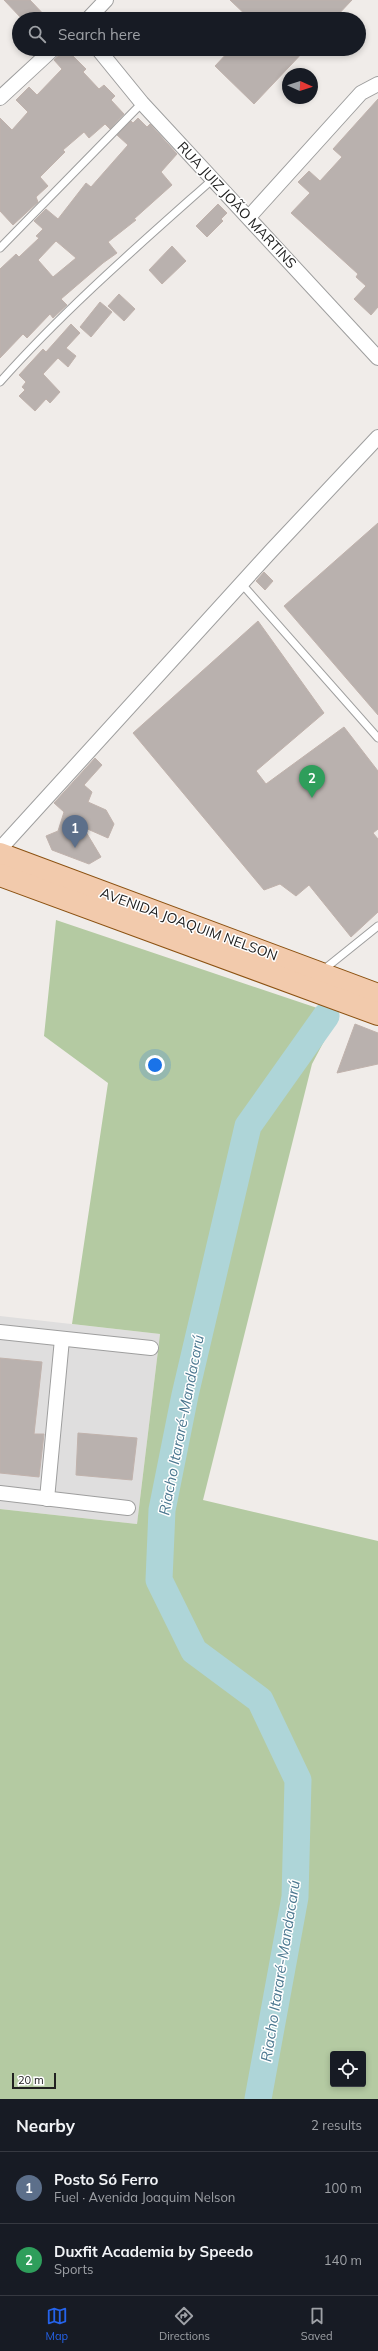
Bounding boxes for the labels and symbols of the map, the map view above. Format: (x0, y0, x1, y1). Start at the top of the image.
north arrow (282, 68, 318, 104)
street label: RUA JUIZ JOÃO MARTINS (173, 138, 301, 272)
pin: 2 (299, 765, 325, 798)
pin: 1 (62, 815, 88, 848)
street label: AVENIDA JOAQUIM NELSON (98, 883, 280, 965)
your location (145, 1055, 165, 1075)
water label: Riacho Itararé-Mandacarú (154, 1333, 208, 1517)
water label: Riacho Itararé-Mandacarú (256, 1879, 304, 2063)
scale bar (12, 2071, 56, 2090)

